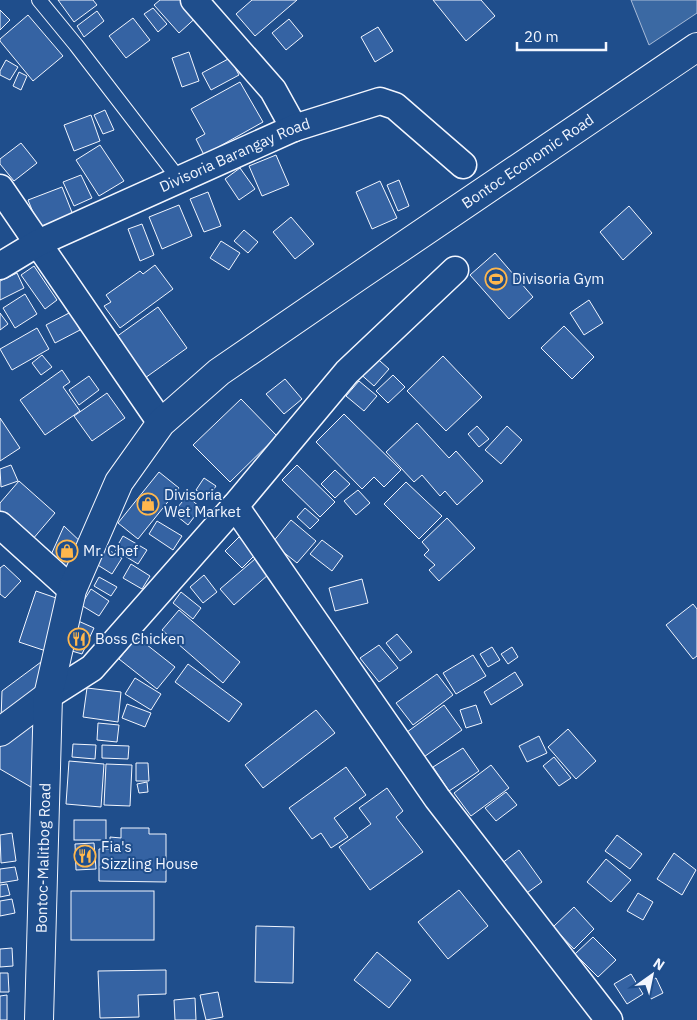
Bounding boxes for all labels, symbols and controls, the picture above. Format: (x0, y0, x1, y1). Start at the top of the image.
scale bar (517, 20, 606, 52)
text: 20 m (524, 27, 559, 46)
street label: Bontoc Economic Road (458, 110, 597, 213)
street label: Divisoria Barangay Road (156, 114, 312, 196)
sports icon: Divisoria Gym (484, 267, 508, 291)
place label: Divisoria Gym (512, 269, 604, 288)
place label: Divisoria Wet Market (164, 485, 241, 521)
shop icon: Divisoria Wet Market (136, 492, 160, 516)
shop icon: Mr. Chef (55, 539, 79, 563)
place label: Mr. Chef (83, 541, 138, 560)
restaurant icon: Boss Chicken (67, 627, 91, 651)
place label: Boss Chicken (95, 629, 185, 648)
street label: Bontoc-Malitbog Road (31, 783, 55, 933)
place label: Fia's Sizzling House (101, 837, 198, 873)
restaurant icon: Fia's Sizzling House (73, 844, 97, 868)
north arrow (627, 950, 677, 1000)
text: N (650, 954, 668, 974)

